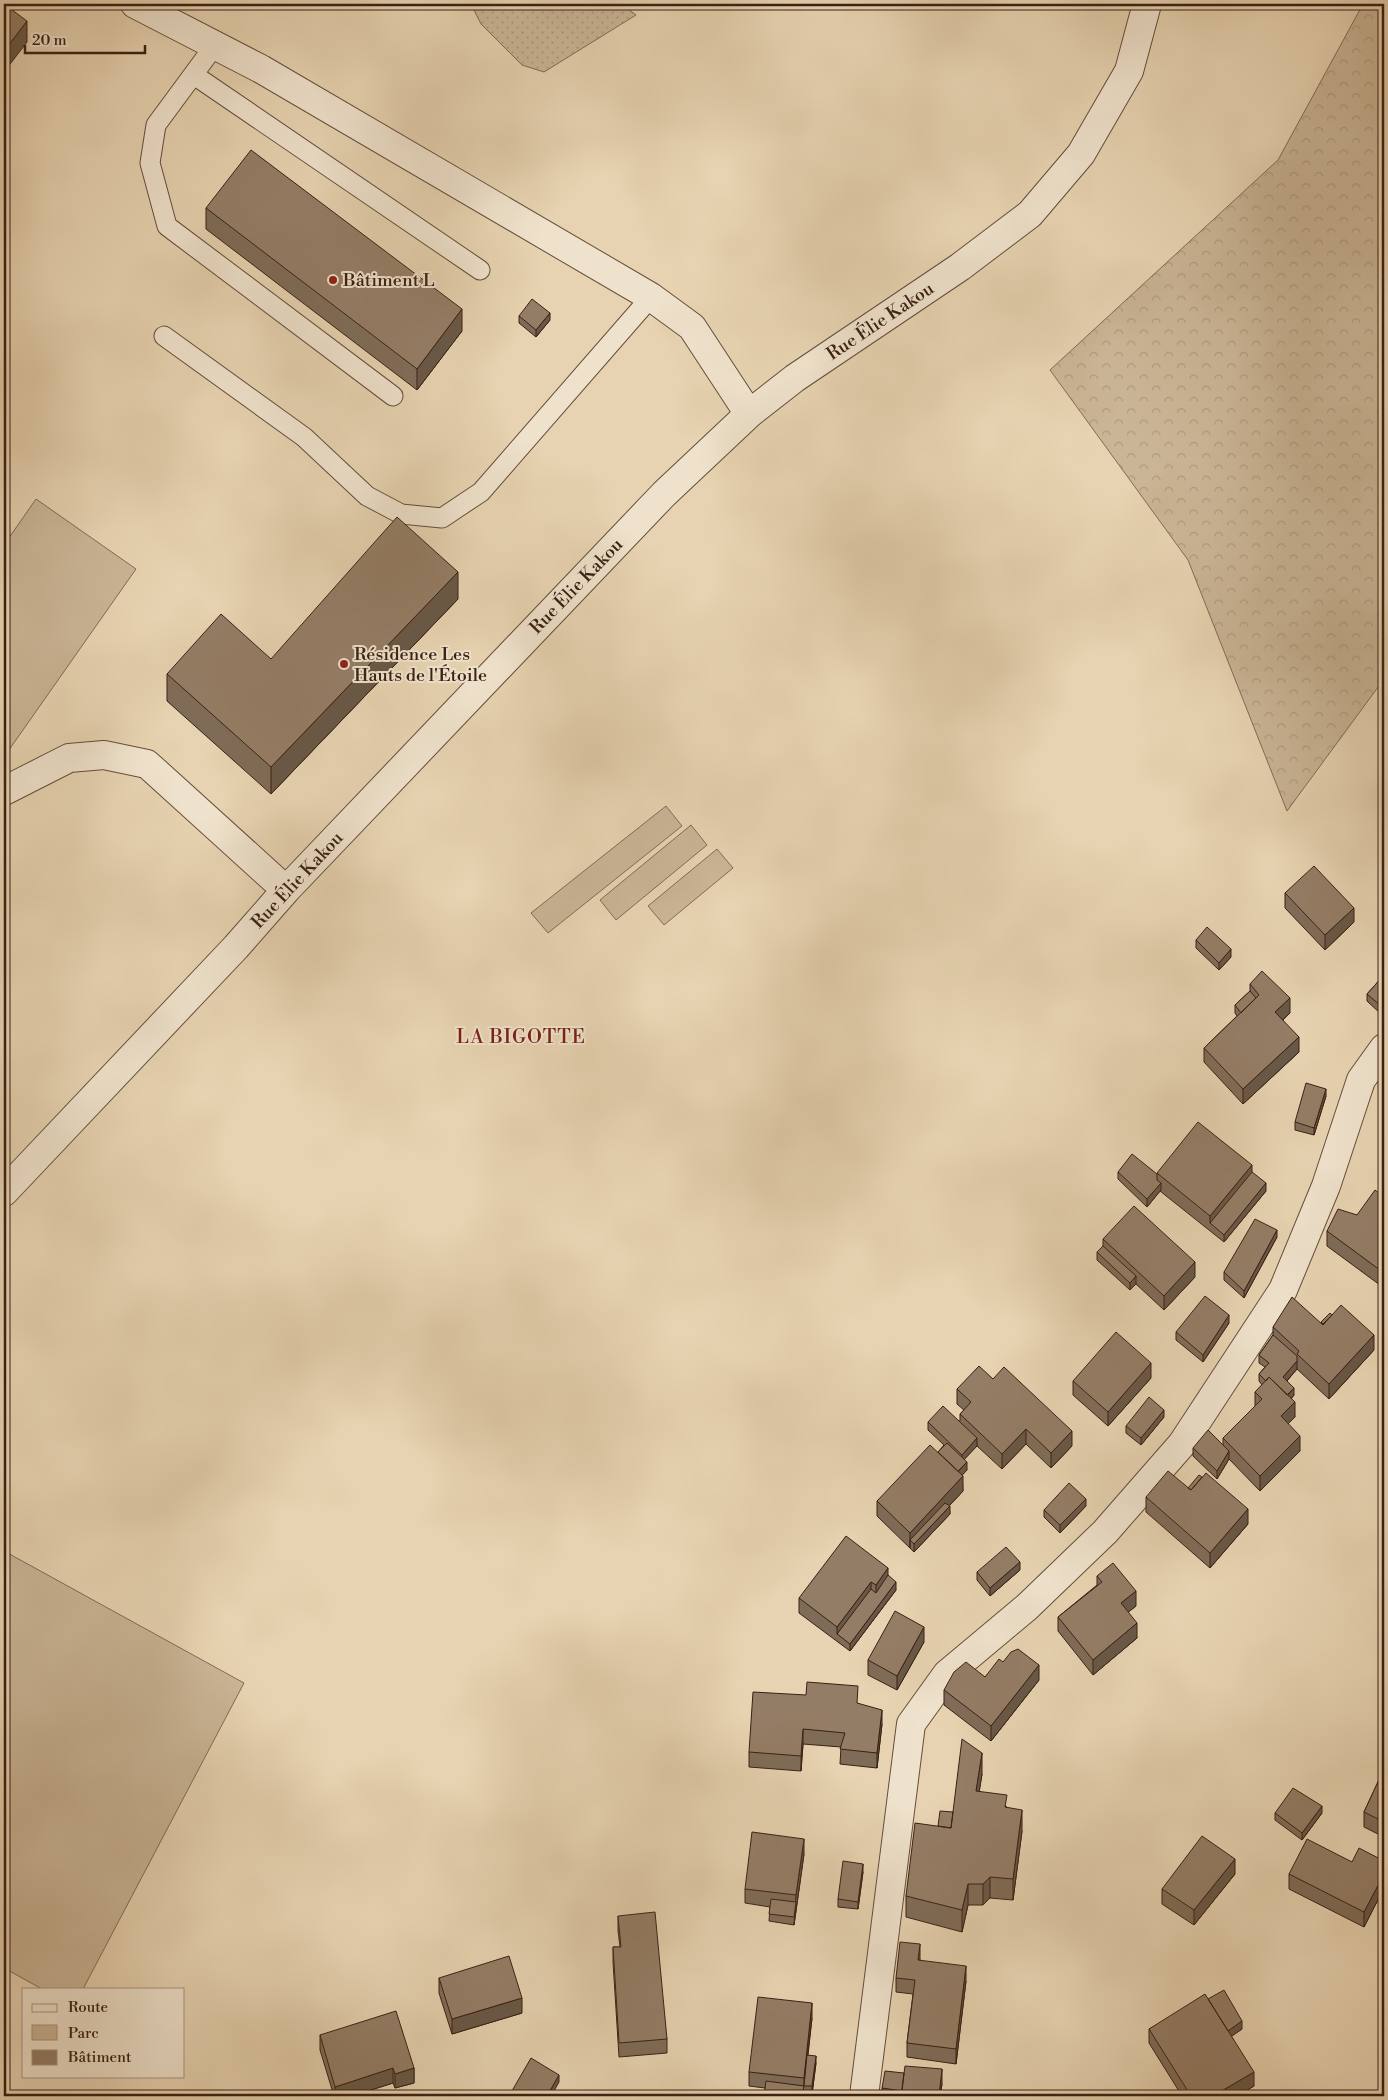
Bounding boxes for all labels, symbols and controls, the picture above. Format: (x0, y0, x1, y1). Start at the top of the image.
scale bar (25, 22, 145, 54)
text: 20 m (32, 31, 67, 50)
place label: Bâtiment L (342, 269, 435, 292)
marker: Bâtiment L (327, 274, 339, 286)
street label: Rue Élie Kakou (822, 277, 939, 366)
street label: Rue Élie Kakou (525, 533, 628, 639)
place label: Résidence Les Hauts de l'Étoile (354, 643, 487, 687)
marker: Résidence Les Hauts de l'Étoile (338, 658, 350, 670)
street label: Rue Élie Kakou (246, 826, 349, 934)
district label: LA BIGOTTE (456, 1025, 586, 1049)
legend (22, 1988, 185, 2078)
text: Route (68, 1998, 108, 2017)
text: Parc (68, 2024, 99, 2043)
text: Bâtiment (67, 2048, 132, 2067)

